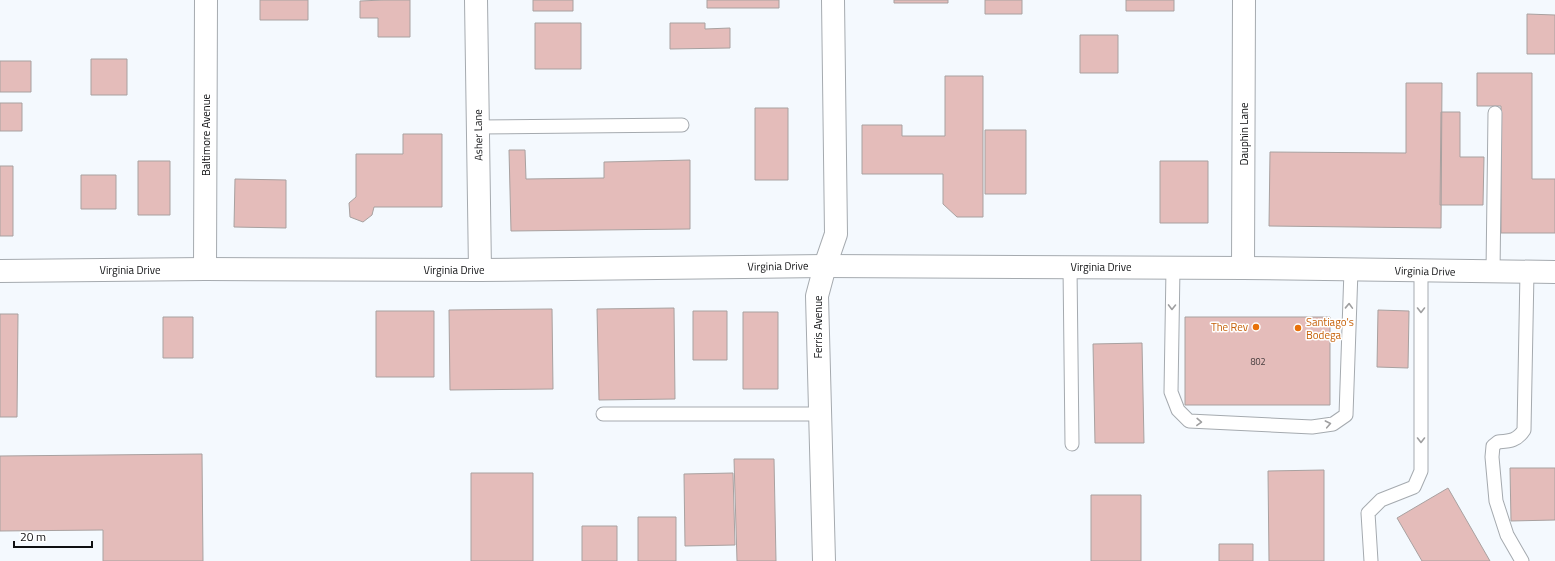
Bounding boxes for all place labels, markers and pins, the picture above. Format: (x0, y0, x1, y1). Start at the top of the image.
place label: Santiago's Bodega (1306, 314, 1354, 343)
place label: The Rev (1211, 319, 1249, 335)
marker: The Rev (1251, 322, 1261, 332)
marker: Santiago's Bodega (1293, 323, 1303, 333)

